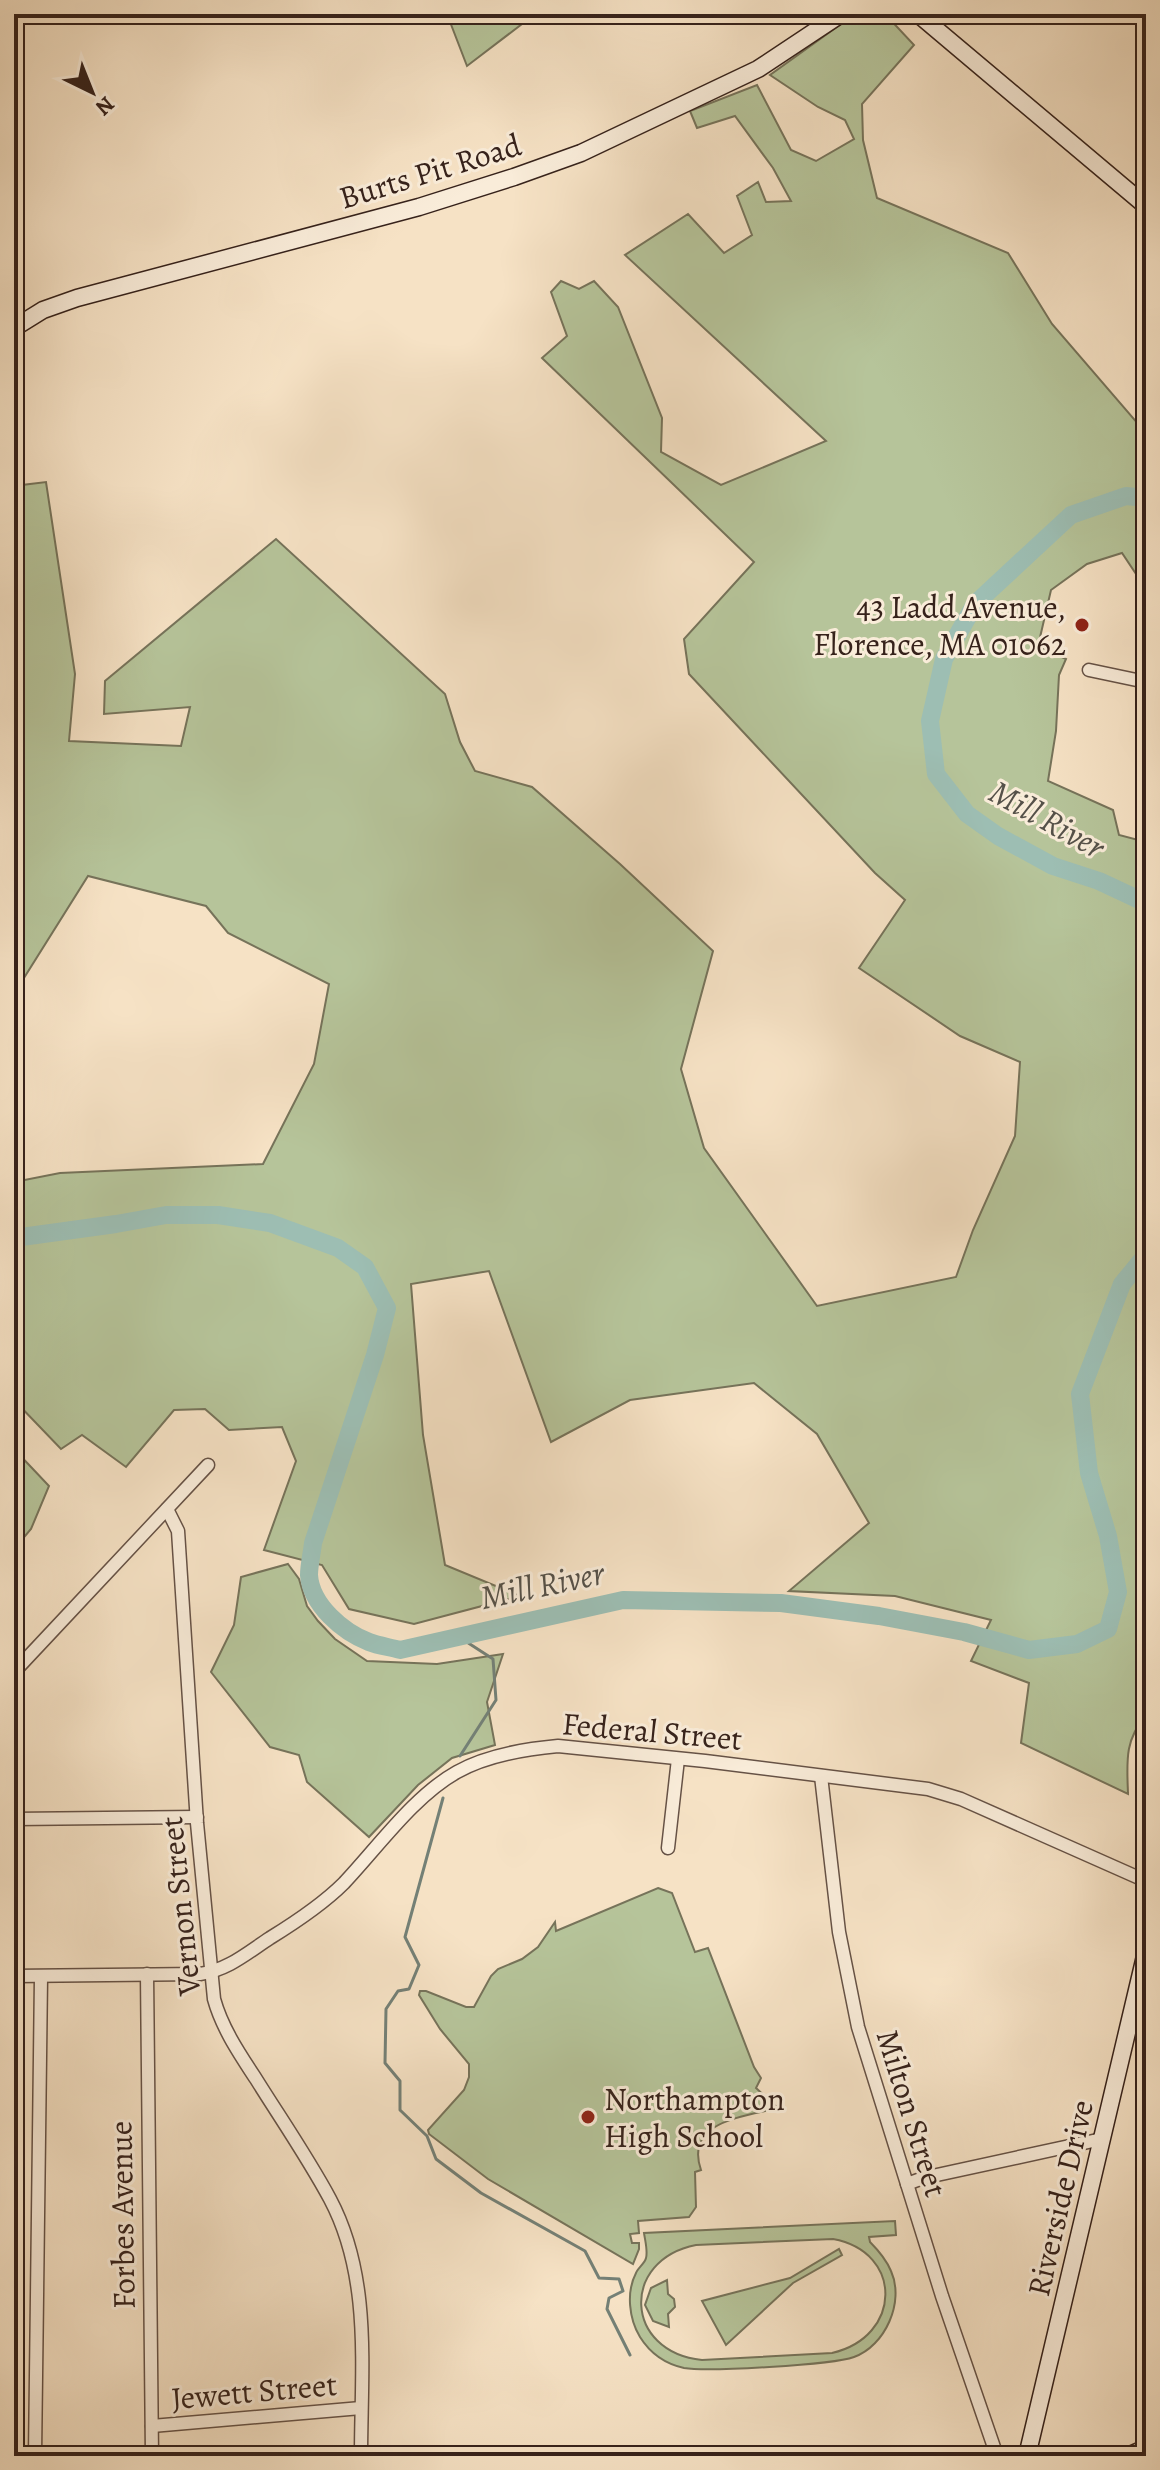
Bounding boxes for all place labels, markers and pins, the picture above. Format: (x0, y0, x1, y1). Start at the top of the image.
place label: 43 Ladd Avenue, Florence, MA 01062 (813, 585, 1066, 666)
marker: 43 Ladd Avenue, Florence, MA 01062 (1073, 616, 1091, 634)
place label: Northampton High School (604, 2077, 785, 2158)
marker: Northampton High School (579, 2108, 597, 2126)

